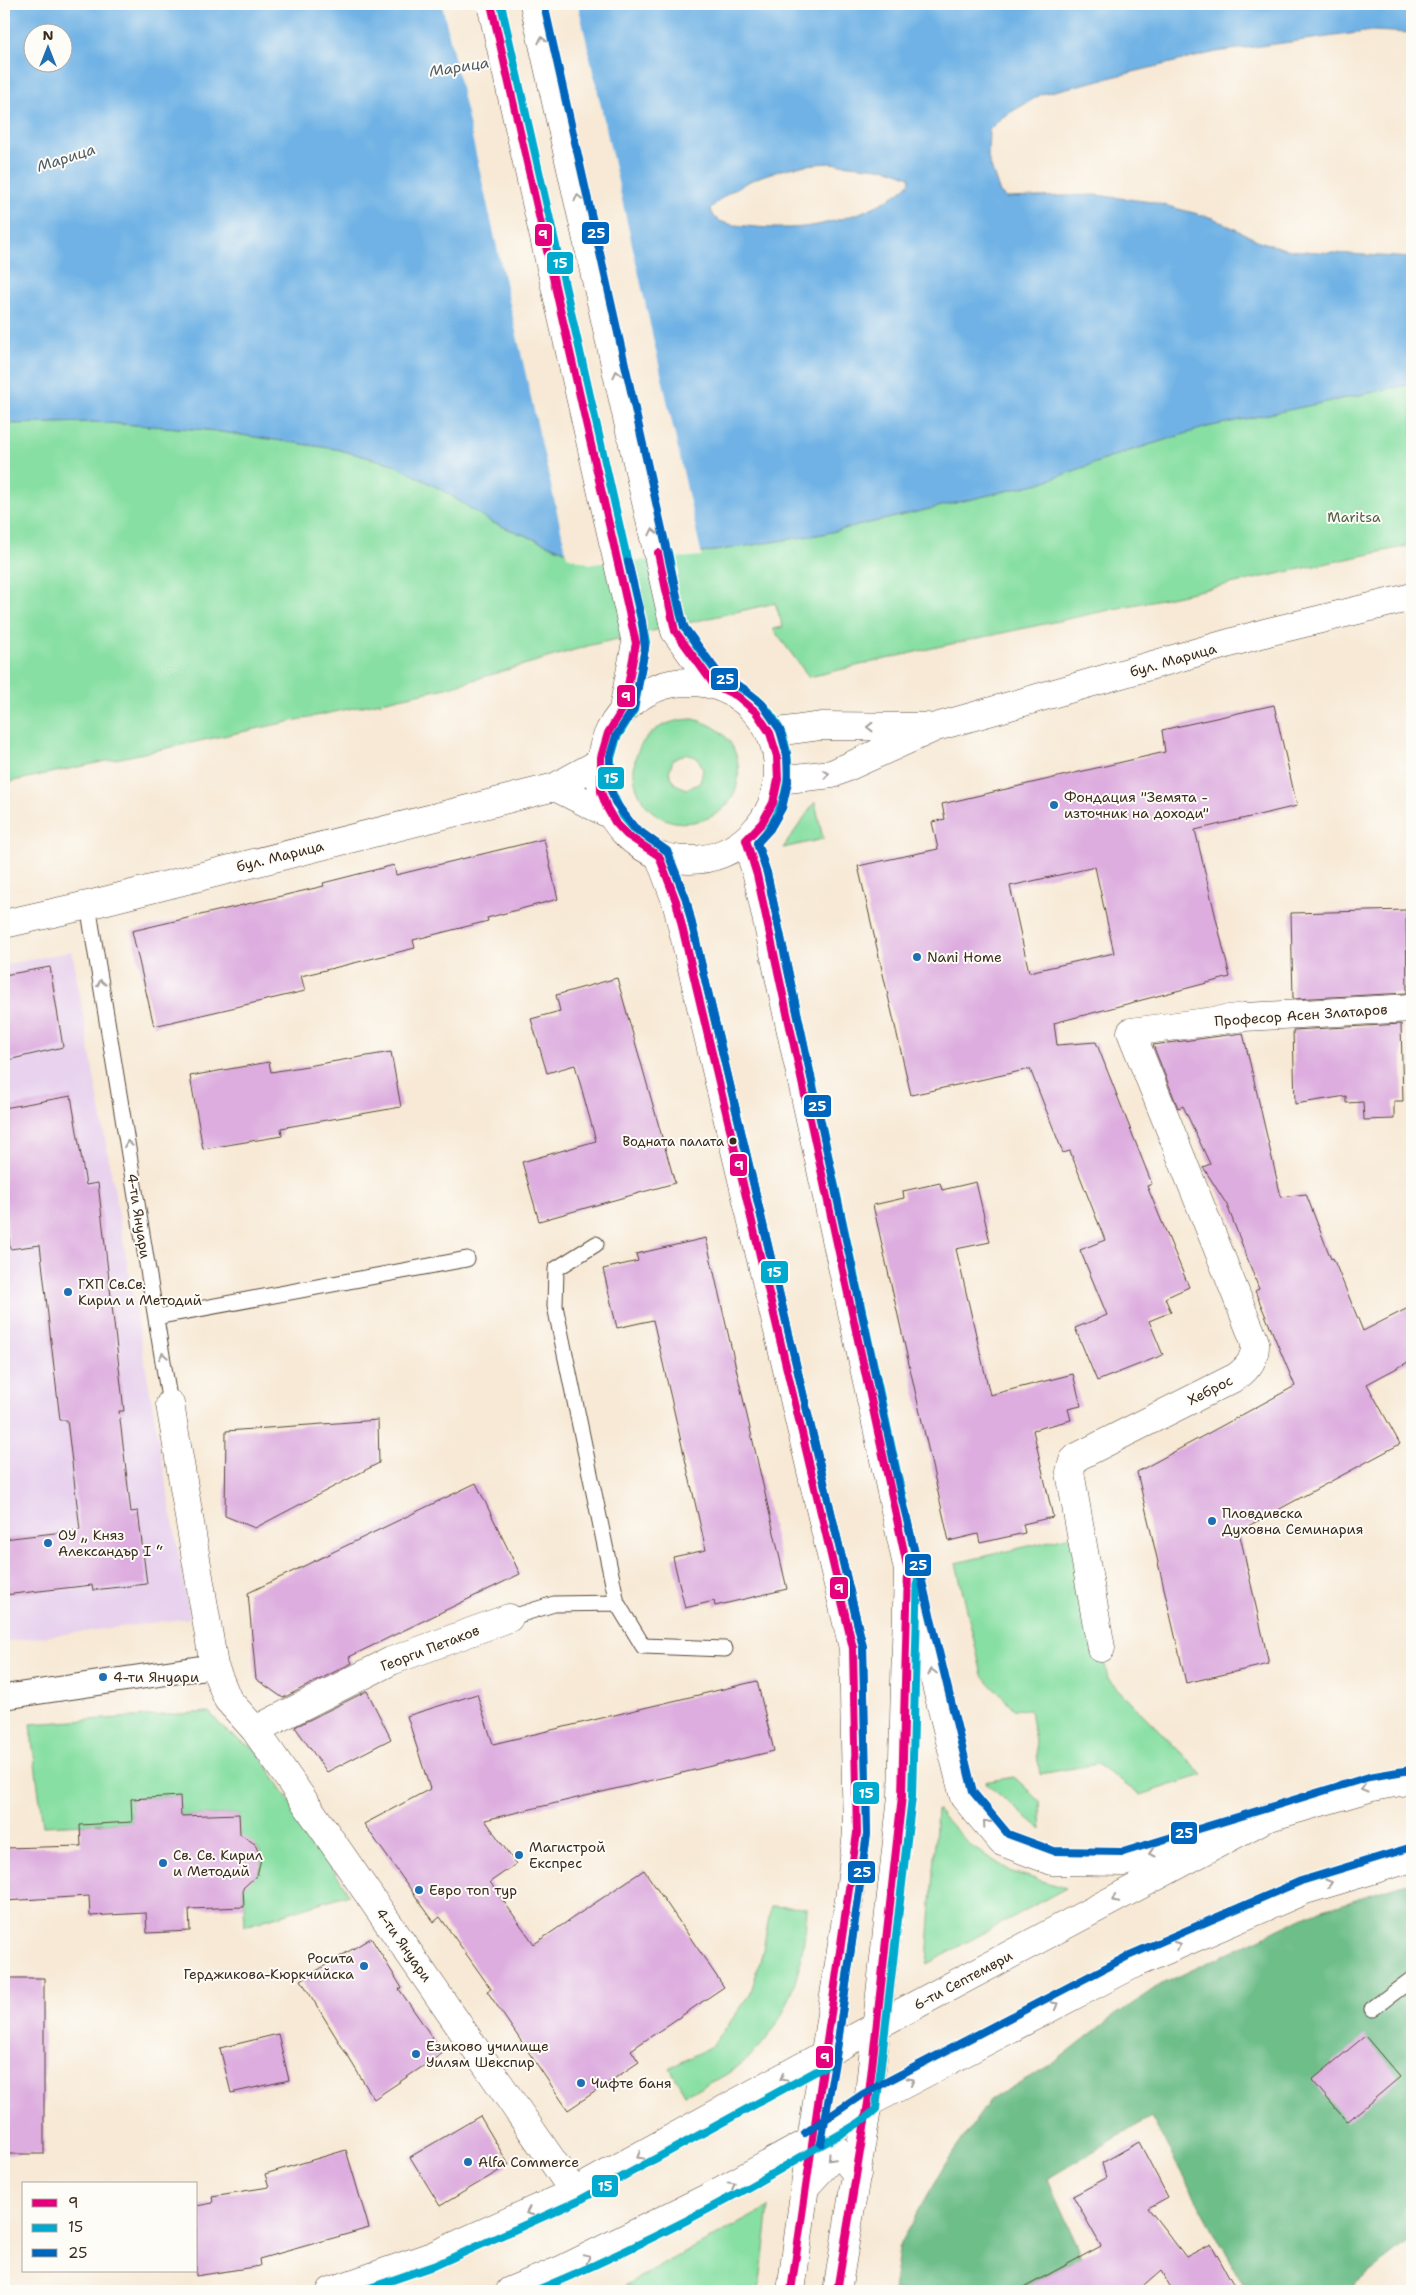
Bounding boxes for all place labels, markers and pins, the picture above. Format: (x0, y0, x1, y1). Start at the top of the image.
place label: Фондация "Земята - източник на доходи" (1064, 788, 1209, 822)
marker: Фондация "Земята - източник на доходи" (1048, 799, 1060, 811)
place label: Nani Home (927, 948, 1002, 966)
marker: Nani Home (911, 951, 923, 963)
place label: Водната палата (622, 1133, 724, 1150)
marker: Водната палата (728, 1136, 738, 1146)
place label: ГХП Св.Св. Кирил и Методий (78, 1275, 202, 1309)
marker: ГХП Св.Св. Кирил и Методий (62, 1286, 74, 1298)
place label: Пловдивска Духовна Семинария (1222, 1504, 1363, 1538)
marker: Пловдивска Духовна Семинария (1206, 1515, 1218, 1527)
place label: ОУ „ Княз Александър I “ (58, 1526, 163, 1560)
marker: ОУ „ Княз Александър I “ (42, 1537, 54, 1549)
place label: 4-ти Януари (113, 1668, 199, 1686)
marker: 4-ти Януари (97, 1671, 109, 1683)
place label: Магистрой Експрес (529, 1838, 605, 1872)
place label: Св. Св. Кирил и Методий (173, 1846, 263, 1880)
marker: Магистрой Експрес (513, 1849, 525, 1861)
marker: Св. Св. Кирил и Методий (157, 1857, 169, 1869)
place label: Евро топ тур (429, 1881, 517, 1899)
marker: Евро топ тур (413, 1884, 425, 1896)
place label: Росита Герджикова-Кюркчийска (183, 1949, 354, 1983)
marker: Росита Герджикова-Кюркчийска (358, 1960, 370, 1972)
place label: Езиково училище Уилям Шекспир (426, 2037, 549, 2071)
marker: Езиково училище Уилям Шекспир (410, 2048, 422, 2060)
place label: Чифте баня (591, 2074, 672, 2092)
marker: Чифте баня (575, 2077, 587, 2089)
place label: Alfa Commerce (478, 2153, 579, 2171)
marker: Alfa Commerce (462, 2156, 474, 2168)

